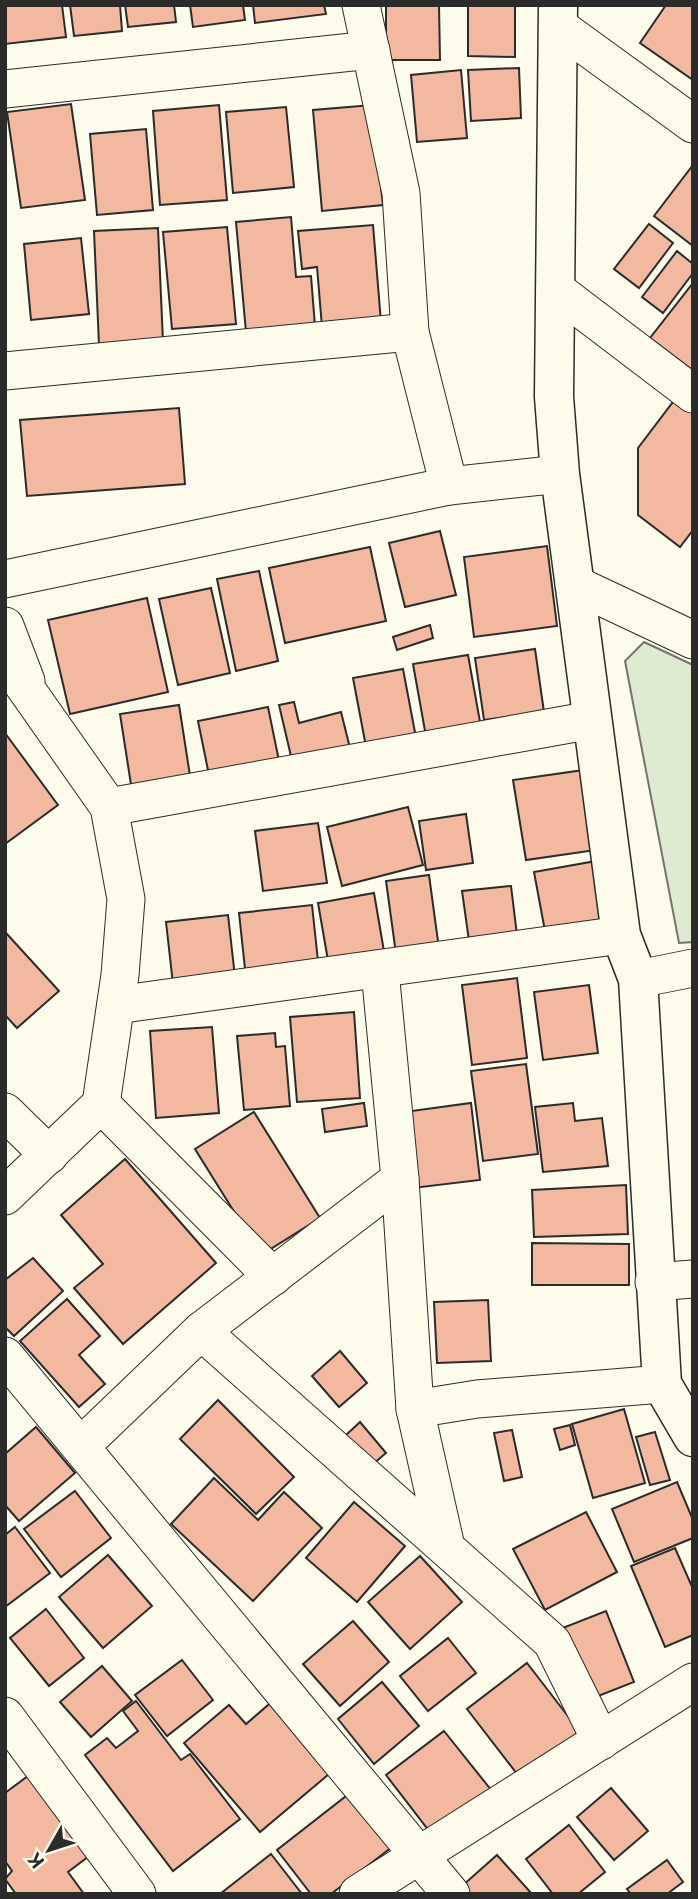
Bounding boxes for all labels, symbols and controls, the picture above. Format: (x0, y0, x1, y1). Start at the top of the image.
north arrow (14, 1815, 84, 1885)
text: K (23, 1848, 49, 1873)

